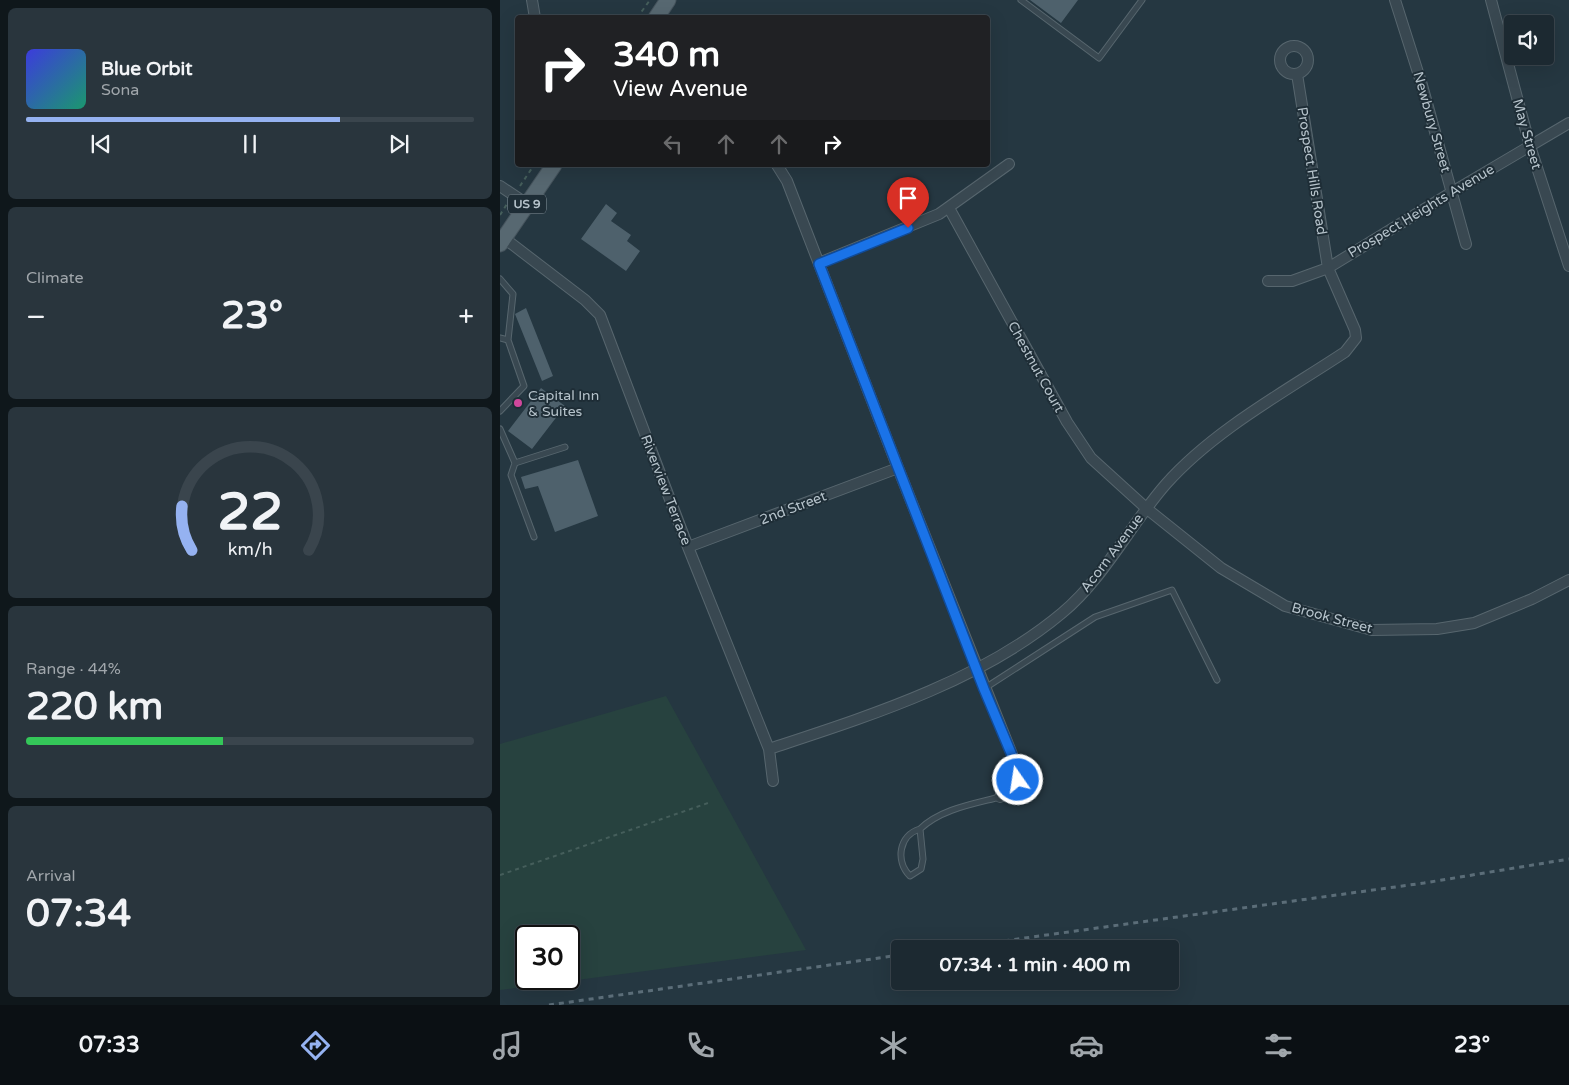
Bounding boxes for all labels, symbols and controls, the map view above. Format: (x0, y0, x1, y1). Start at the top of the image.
map controls (1504, 15, 1554, 65)
button: sound (1504, 15, 1554, 65)
text: 340 m (613, 34, 720, 76)
icon: right (530, 35, 595, 100)
text: Blue Orbit (101, 58, 193, 80)
street label: Newbury Street (1410, 70, 1455, 175)
text: View Avenue (613, 76, 748, 102)
text: Sona (101, 80, 139, 100)
street label: May Street (1509, 97, 1545, 172)
street label: Prospect Hills Road (1293, 106, 1331, 236)
icon: previous (87, 130, 115, 158)
icon: pause (236, 130, 264, 158)
icon: next (385, 130, 413, 158)
icon: left (659, 130, 687, 158)
icon: ahead (712, 130, 740, 158)
icon: ahead (765, 130, 793, 158)
icon: right (818, 130, 846, 158)
street label: Prospect Heights Avenue (1345, 160, 1497, 261)
pin (887, 177, 929, 228)
icon: arrive (894, 184, 922, 212)
road number: US 9 (508, 194, 546, 213)
text: Climate (26, 268, 84, 288)
text: 23° (221, 293, 283, 339)
text: − (26, 300, 46, 334)
text: + (458, 300, 474, 334)
street label: Chestnut Court (1004, 319, 1068, 416)
place label: Capital Inn & Suites (528, 387, 599, 420)
marker: Capital Inn & Suites (512, 397, 524, 409)
street label: Riverview Terrace (637, 432, 695, 548)
text: 22 (217, 481, 283, 544)
street label: 2nd Street (757, 487, 829, 528)
street label: Acorn Avenue (1077, 510, 1147, 596)
text: km/h (228, 539, 272, 560)
street label: Brook Street (1290, 599, 1375, 637)
text: Range · 44% (26, 659, 121, 679)
text: 220 km (26, 684, 163, 730)
position arrow (991, 753, 1043, 805)
text: Arrival (26, 866, 75, 886)
text: 07:34 (26, 891, 131, 937)
speed limit sign: 30 (515, 925, 580, 990)
text: 07:34 · 1 min · 400 m (939, 954, 1131, 976)
icon: directions (298, 1028, 333, 1063)
icon: music (490, 1028, 525, 1063)
icon: phone (683, 1028, 718, 1063)
icon: climate (876, 1028, 911, 1063)
icon: car (1069, 1028, 1104, 1063)
icon: filters (1261, 1028, 1296, 1063)
text: 07:33 (79, 1032, 140, 1058)
text: 23° (1454, 1032, 1490, 1058)

